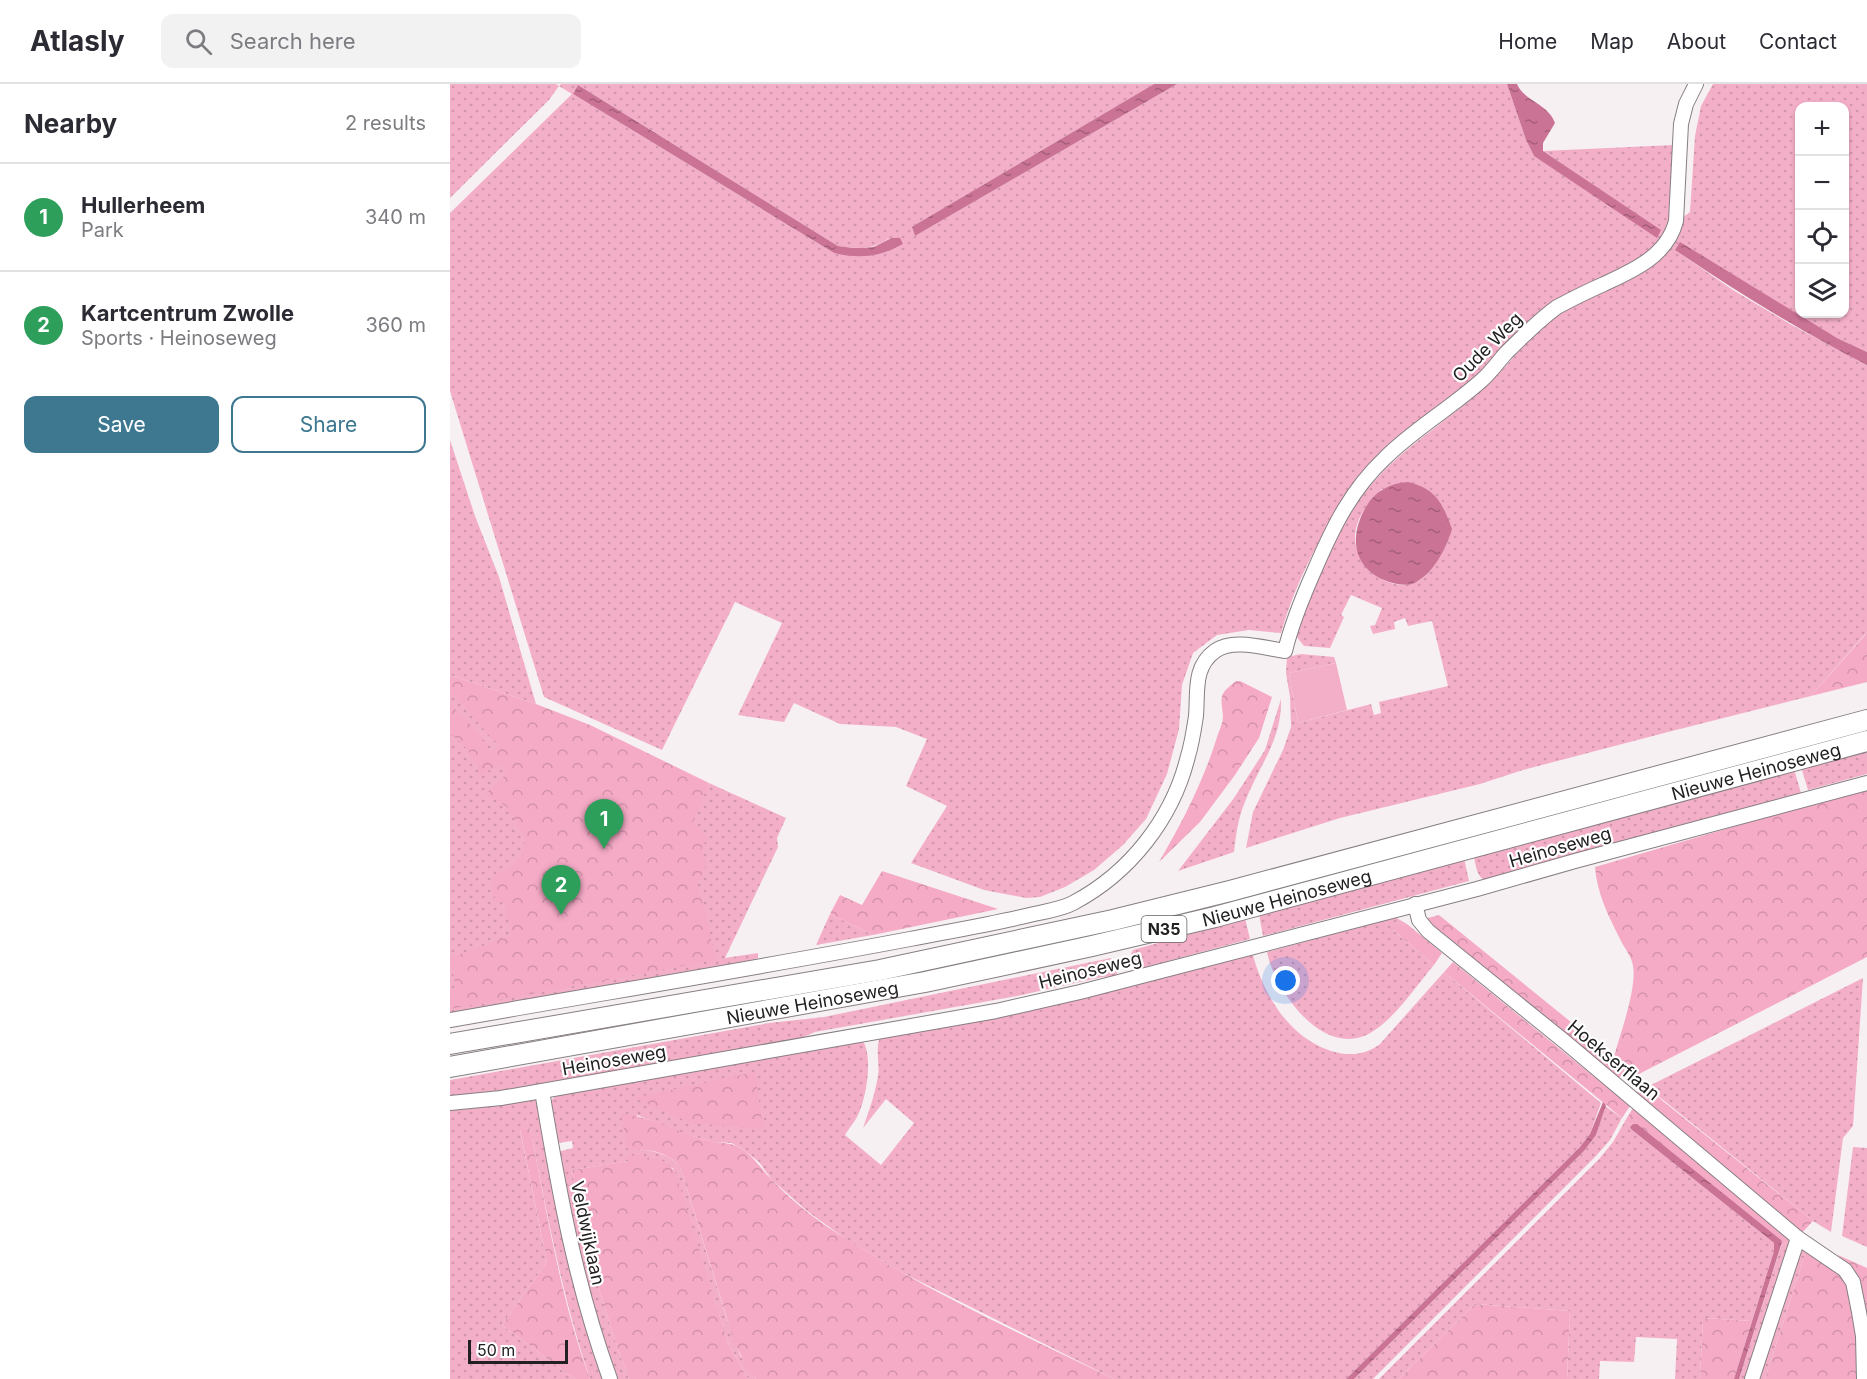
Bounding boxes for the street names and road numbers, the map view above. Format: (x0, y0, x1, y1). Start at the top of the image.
street label: Oude Weg (1448, 308, 1526, 386)
street label: Nieuwe Heinoseweg (1669, 738, 1843, 804)
street label: Heinoseweg (1507, 822, 1613, 872)
street label: Nieuwe Heinoseweg (1200, 865, 1374, 930)
road number: N35 (1142, 916, 1186, 942)
street label: Heinoseweg (1036, 947, 1144, 993)
street label: Nieuwe Heinoseweg (725, 976, 900, 1028)
street label: Hoekserflaan (1564, 1015, 1664, 1105)
street label: Heinoseweg (560, 1041, 668, 1079)
street label: Veldwijklaan (567, 1179, 609, 1287)

